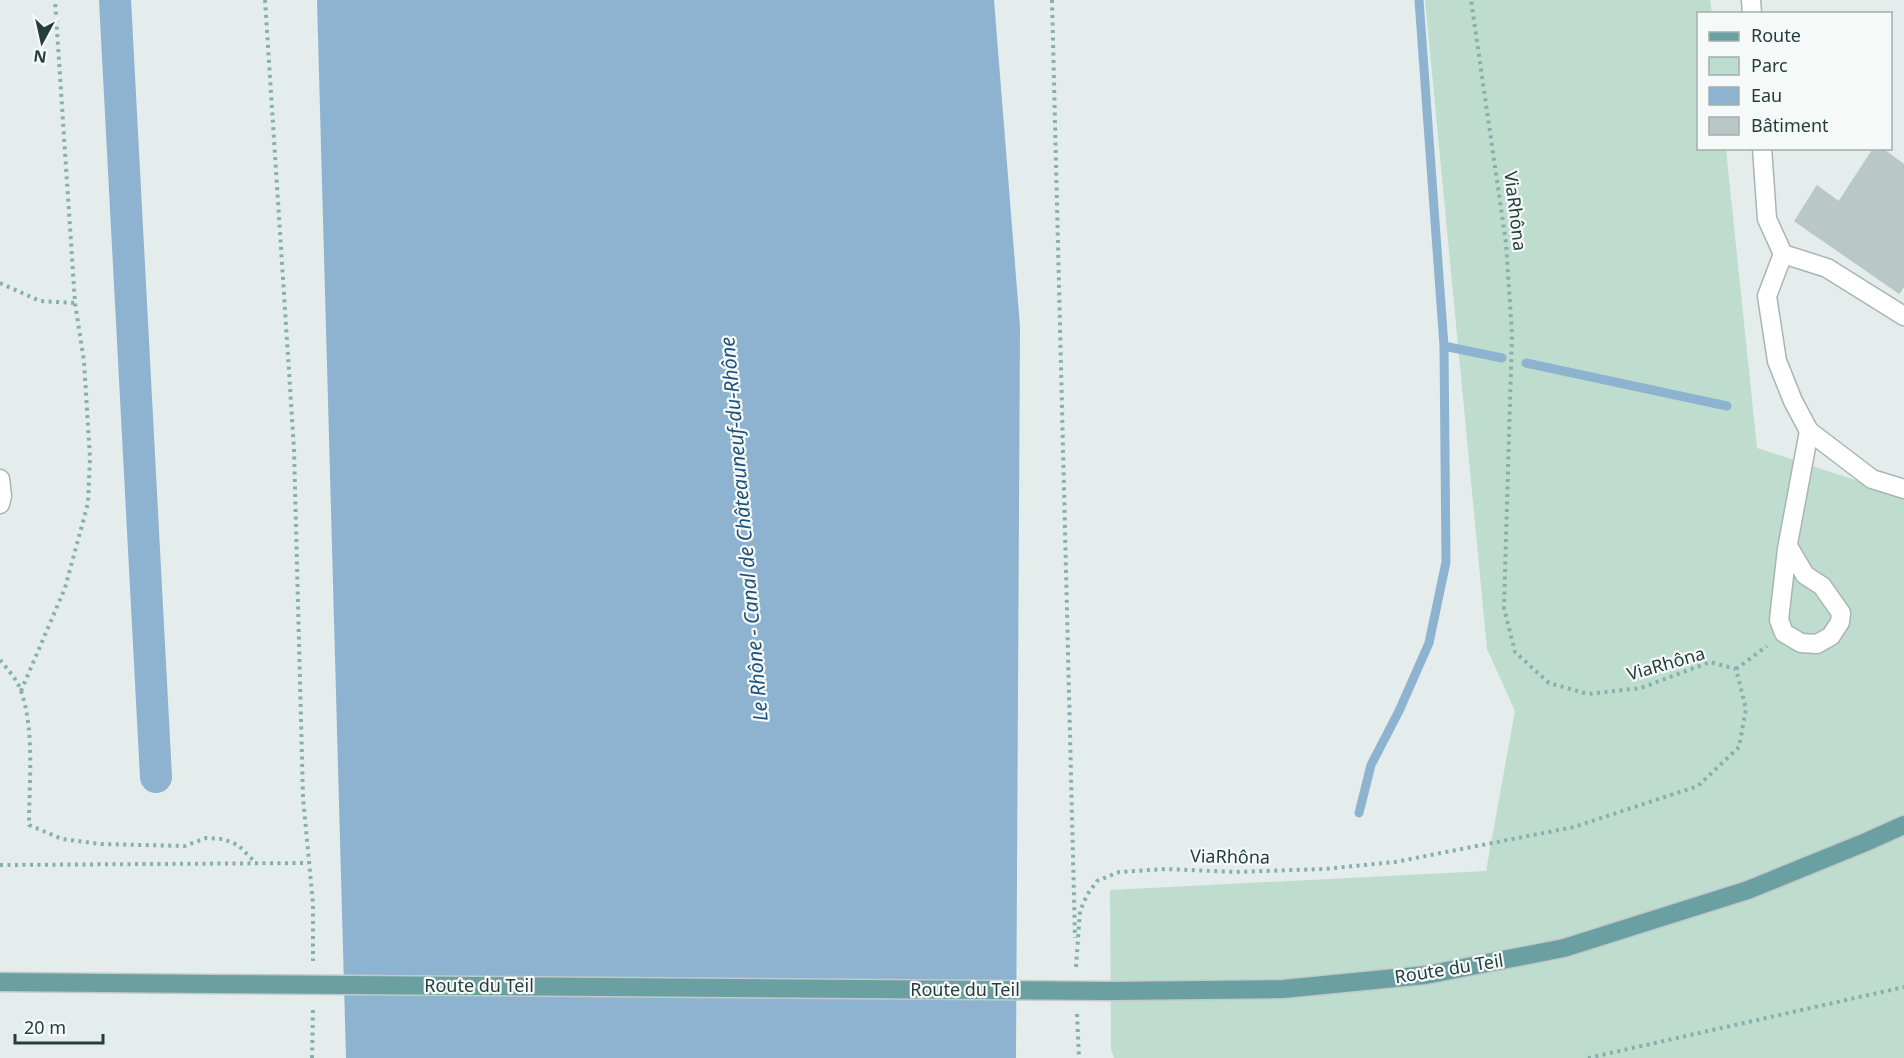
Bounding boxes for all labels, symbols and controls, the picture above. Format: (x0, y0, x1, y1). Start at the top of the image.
north arrow (12, 12, 72, 72)
legend (1697, 12, 1892, 150)
text: Route (1751, 23, 1801, 47)
text: N (32, 45, 48, 69)
text: Parc (1751, 53, 1788, 77)
text: Eau (1751, 83, 1782, 107)
text: Bâtiment (1751, 113, 1829, 137)
street label: ViaRhôna (1499, 170, 1533, 252)
water label: Le Rhône - Canal de Châteauneuf-du-Rhône (713, 336, 774, 722)
street label: ViaRhôna (1624, 640, 1707, 686)
street label: ViaRhôna (1190, 843, 1270, 869)
street label: Route du Teil (1393, 948, 1505, 988)
street label: Route du Teil (424, 973, 534, 997)
street label: Route du Teil (910, 977, 1020, 1001)
scale bar (15, 1007, 104, 1045)
text: 20 m (24, 1015, 66, 1039)

